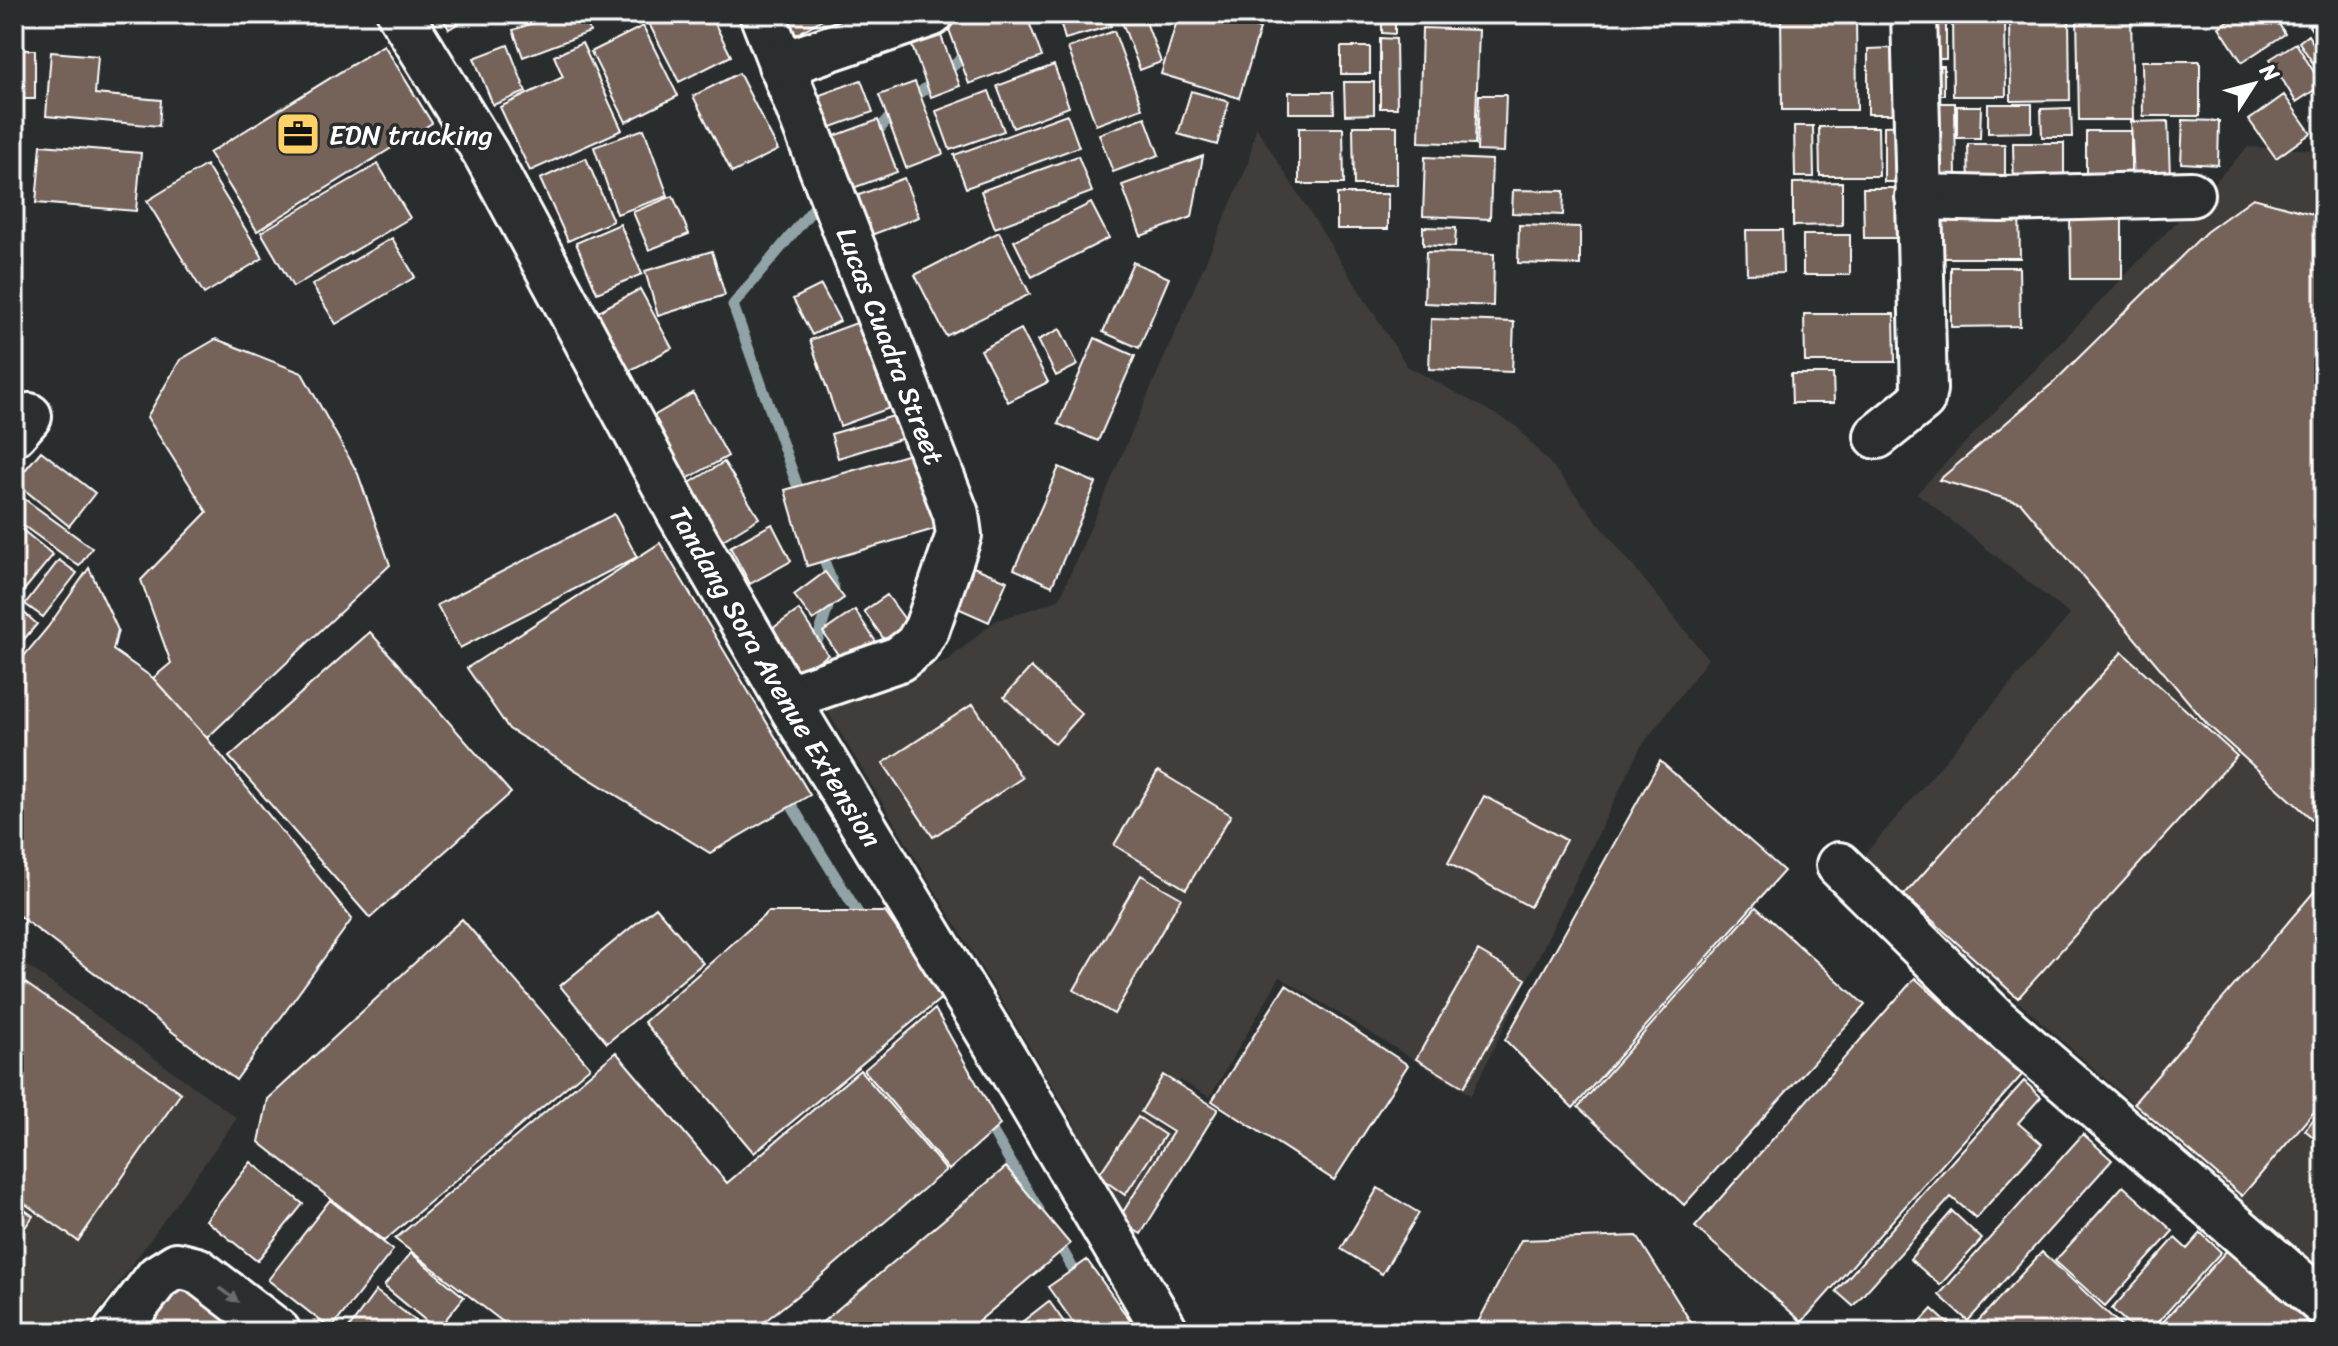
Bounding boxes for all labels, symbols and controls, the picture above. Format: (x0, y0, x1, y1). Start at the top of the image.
north arrow (2214, 44, 2294, 124)
text: N (2249, 54, 2290, 91)
office icon: EDN trucking (274, 110, 322, 158)
place label: EDN trucking (329, 110, 493, 159)
street label: Lucas Cuadra Street (822, 220, 959, 472)
street label: Tandang Sora Avenue Extension (656, 496, 896, 857)
one-way arrow (218, 1287, 240, 1303)

